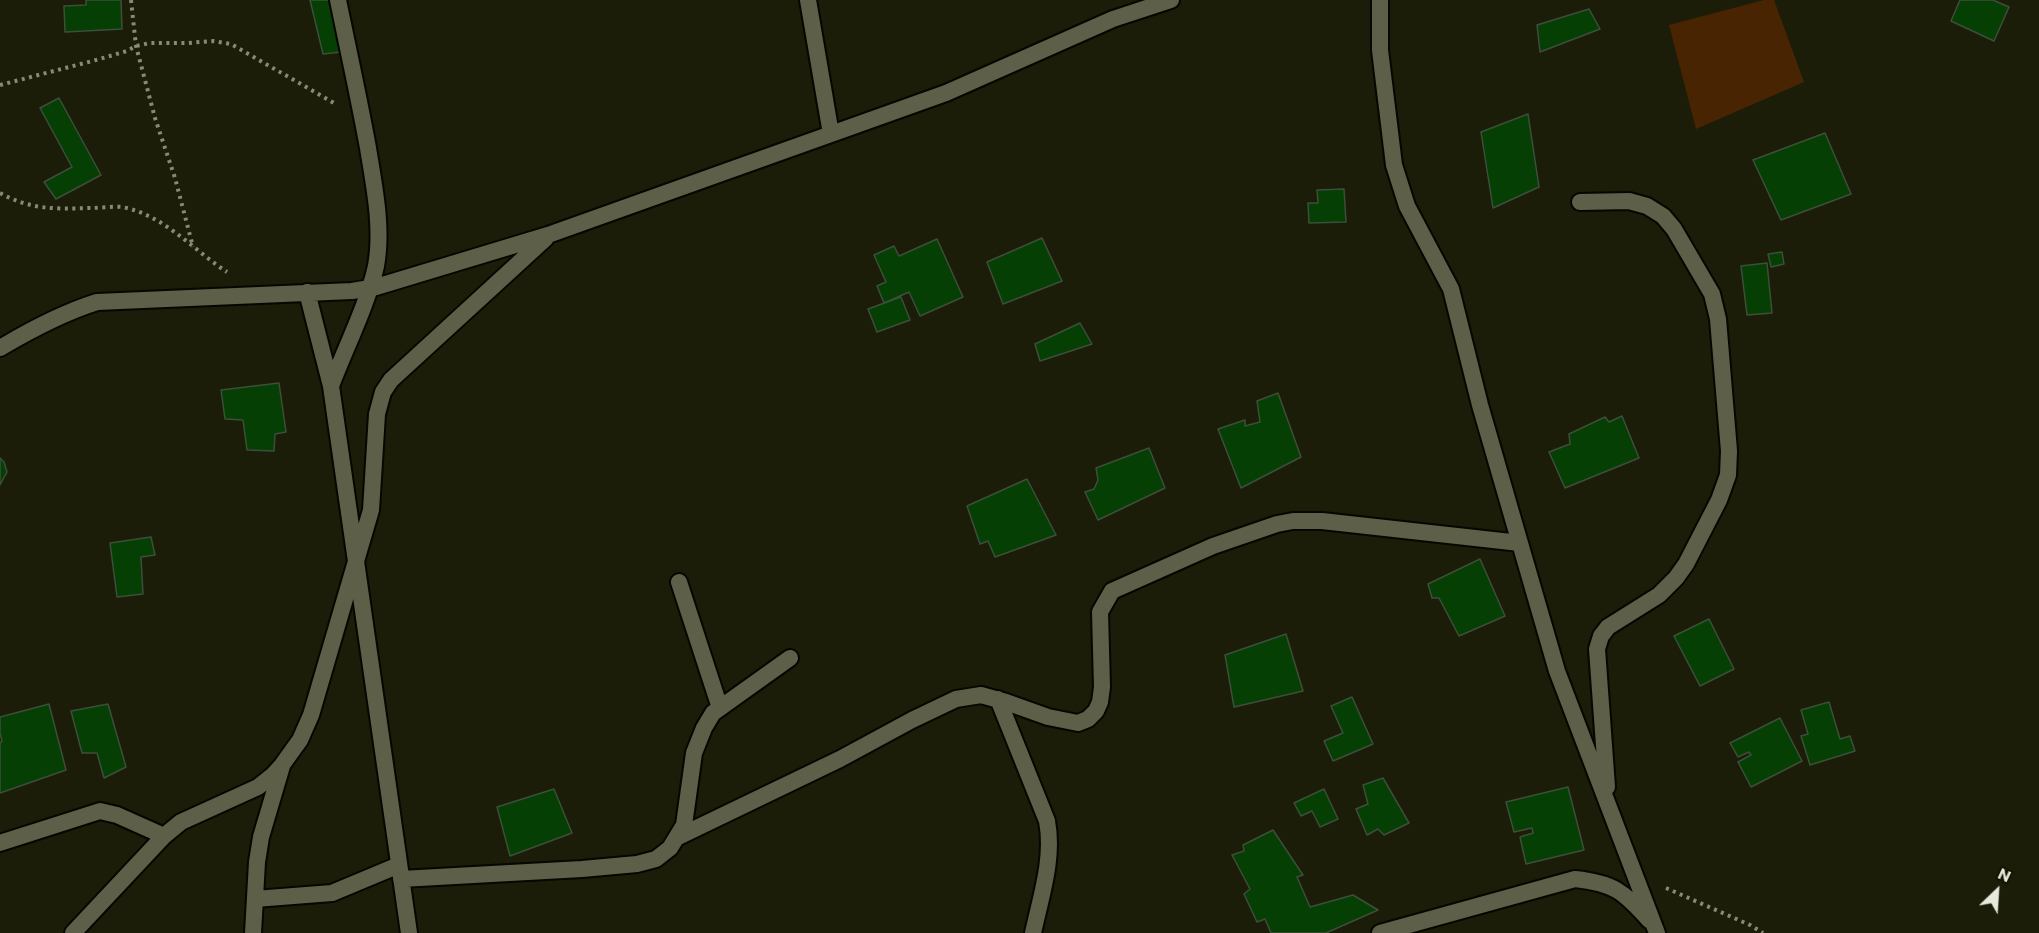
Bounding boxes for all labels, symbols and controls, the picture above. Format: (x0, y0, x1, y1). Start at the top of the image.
north arrow (1967, 861, 2027, 921)
text: N (1995, 863, 2014, 885)

